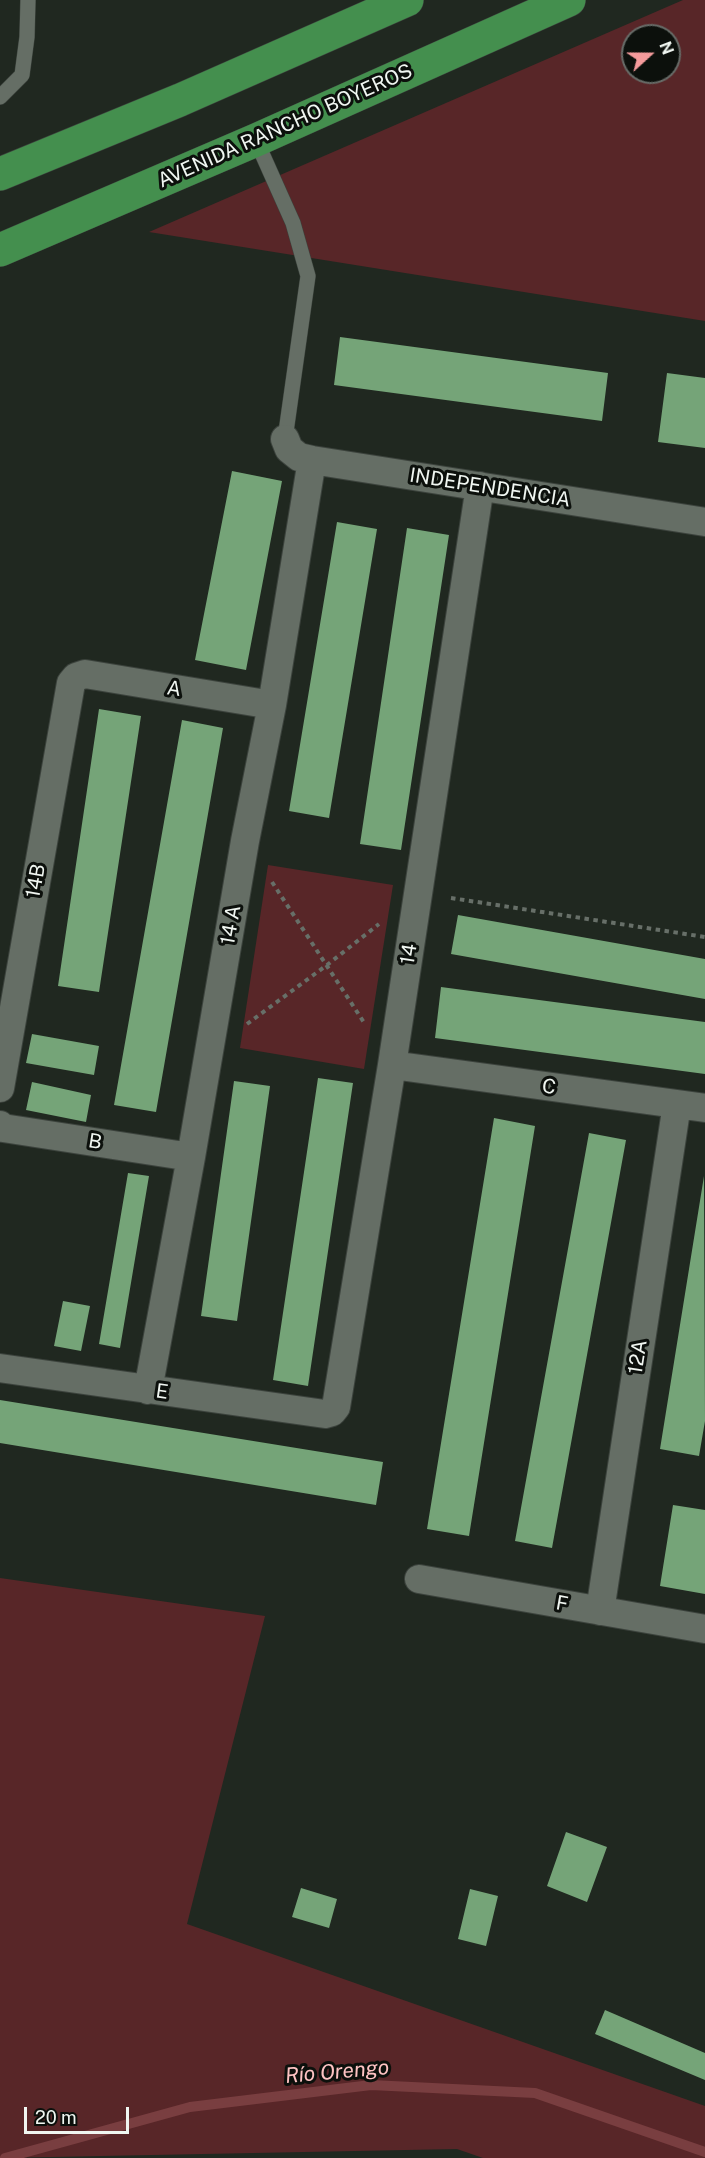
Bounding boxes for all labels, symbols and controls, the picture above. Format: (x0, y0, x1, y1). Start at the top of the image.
north arrow (621, 24, 681, 84)
text: N (655, 39, 678, 57)
street label: AVENIDA RANCHO BOYEROS (154, 59, 416, 193)
street label: INDEPENDENCIA (408, 463, 572, 513)
street label: A (165, 676, 183, 702)
street label: 14B (21, 862, 51, 900)
street label: 14 A (216, 903, 246, 947)
street label: 14 (396, 942, 422, 966)
street label: C (541, 1074, 557, 1100)
street label: B (87, 1129, 103, 1155)
street label: 12A (623, 1338, 653, 1376)
street label: E (154, 1379, 170, 1405)
street label: F (554, 1591, 570, 1617)
water label: Río Orengo (284, 2055, 390, 2089)
scale bar (27, 2095, 132, 2133)
text: 20 m (35, 2107, 77, 2128)

